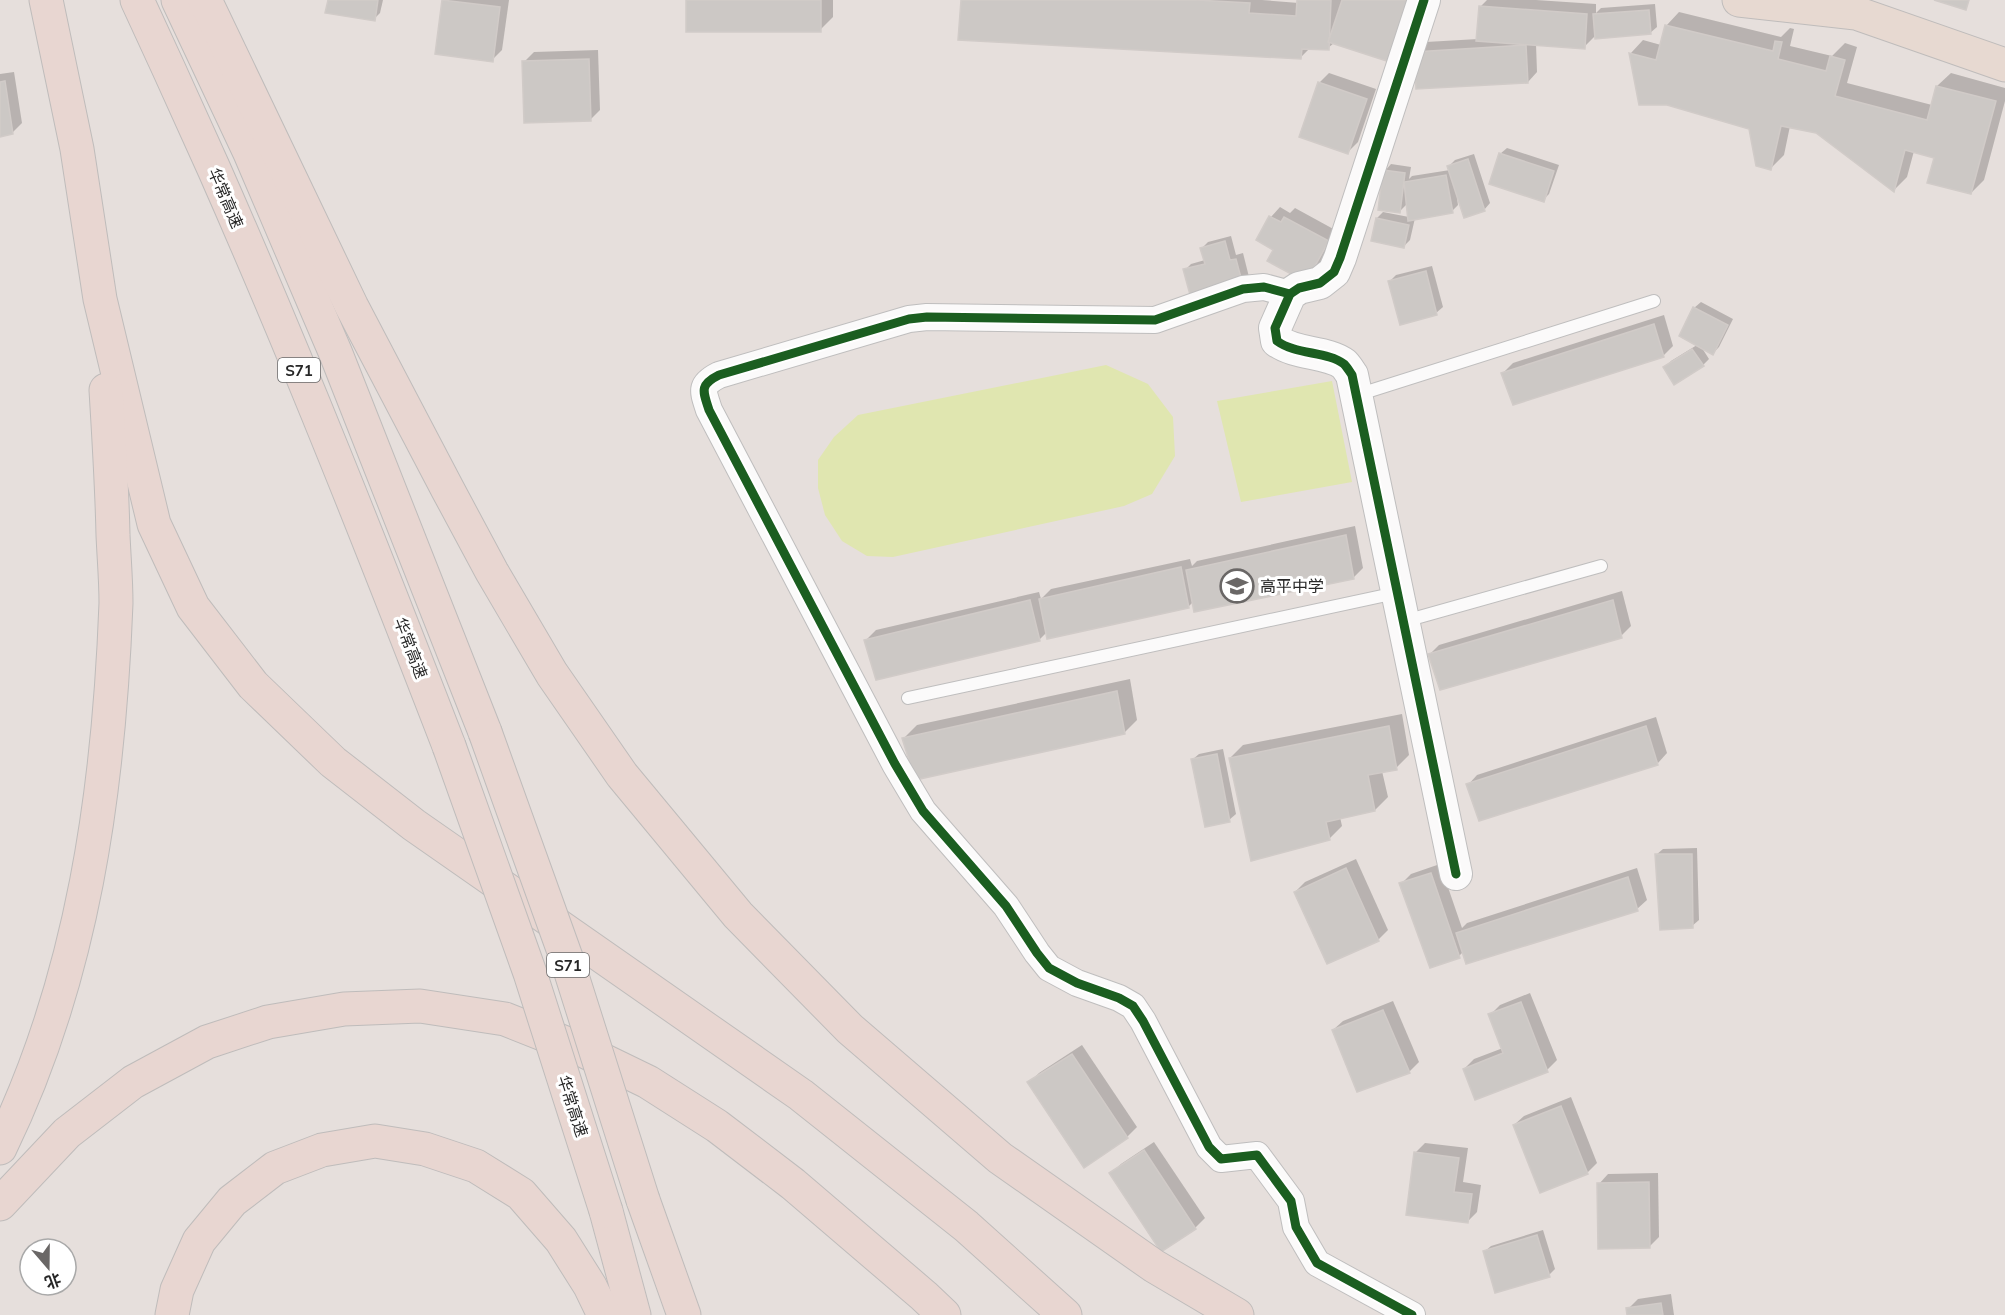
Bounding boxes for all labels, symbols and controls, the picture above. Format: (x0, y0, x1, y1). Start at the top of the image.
street label: 华常高速 (204, 165, 248, 231)
road number: S71 (278, 358, 320, 382)
school or university icon: 高平中学 (1219, 568, 1255, 604)
place label: 高平中学 (1260, 576, 1324, 596)
street label: 华常高速 (390, 615, 432, 681)
road number: S71 (547, 953, 589, 977)
street label: 华常高速 (554, 1072, 592, 1140)
north arrow (18, 1237, 78, 1297)
text: 北 (42, 1269, 64, 1293)

